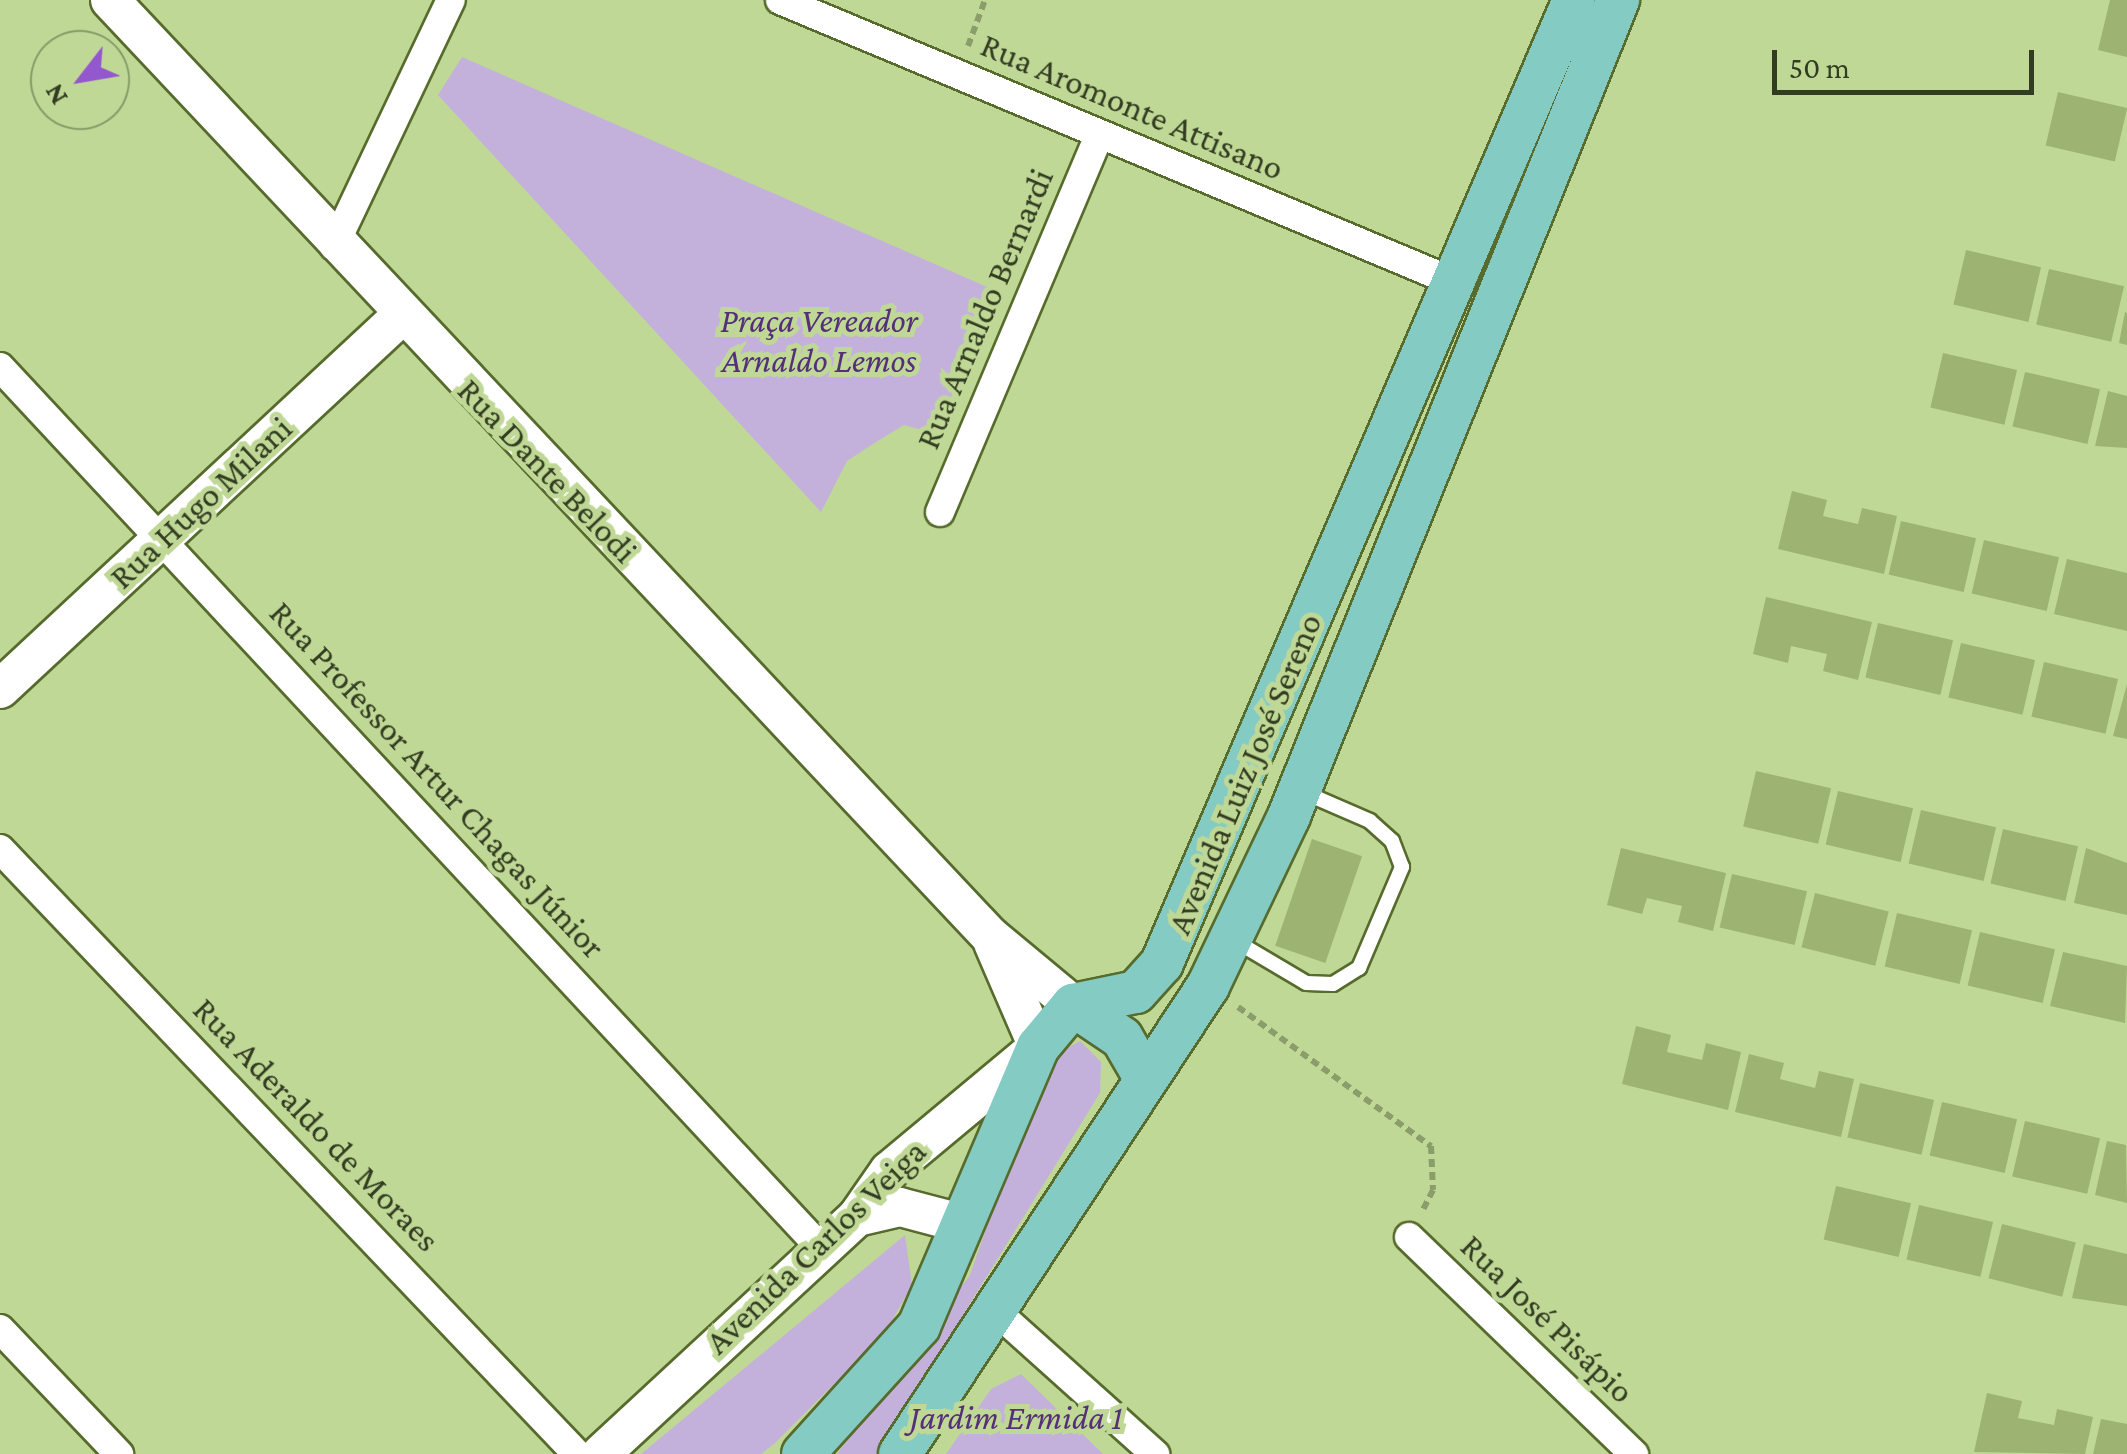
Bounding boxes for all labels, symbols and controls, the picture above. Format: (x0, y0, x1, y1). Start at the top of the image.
street label: Rua Aromonte Attisano (974, 24, 1290, 190)
north arrow (30, 30, 130, 130)
scale bar (1777, 30, 2040, 92)
text: 50 m (1789, 51, 1850, 84)
text: N (37, 79, 74, 111)
street label: Rua Arnaldo Bernardi (907, 163, 1063, 455)
park label: Praça Vereador Arnaldo Lemos (720, 300, 918, 382)
street label: Rua Dante Belodi (448, 370, 646, 572)
street label: Rua Hugo Milani (101, 408, 301, 598)
street label: Rua Professor Artur Chagas Júnior (260, 593, 614, 967)
street label: Avenida Luiz José Sereno (1158, 607, 1332, 941)
street label: Rua Aderaldo de Moraes (184, 989, 448, 1261)
street label: Avenida Carlos Veiga (697, 1131, 935, 1363)
street label: Rua José Pisápio (1451, 1226, 1643, 1412)
park label: Jardim Ermida 1 (909, 1397, 1123, 1439)

